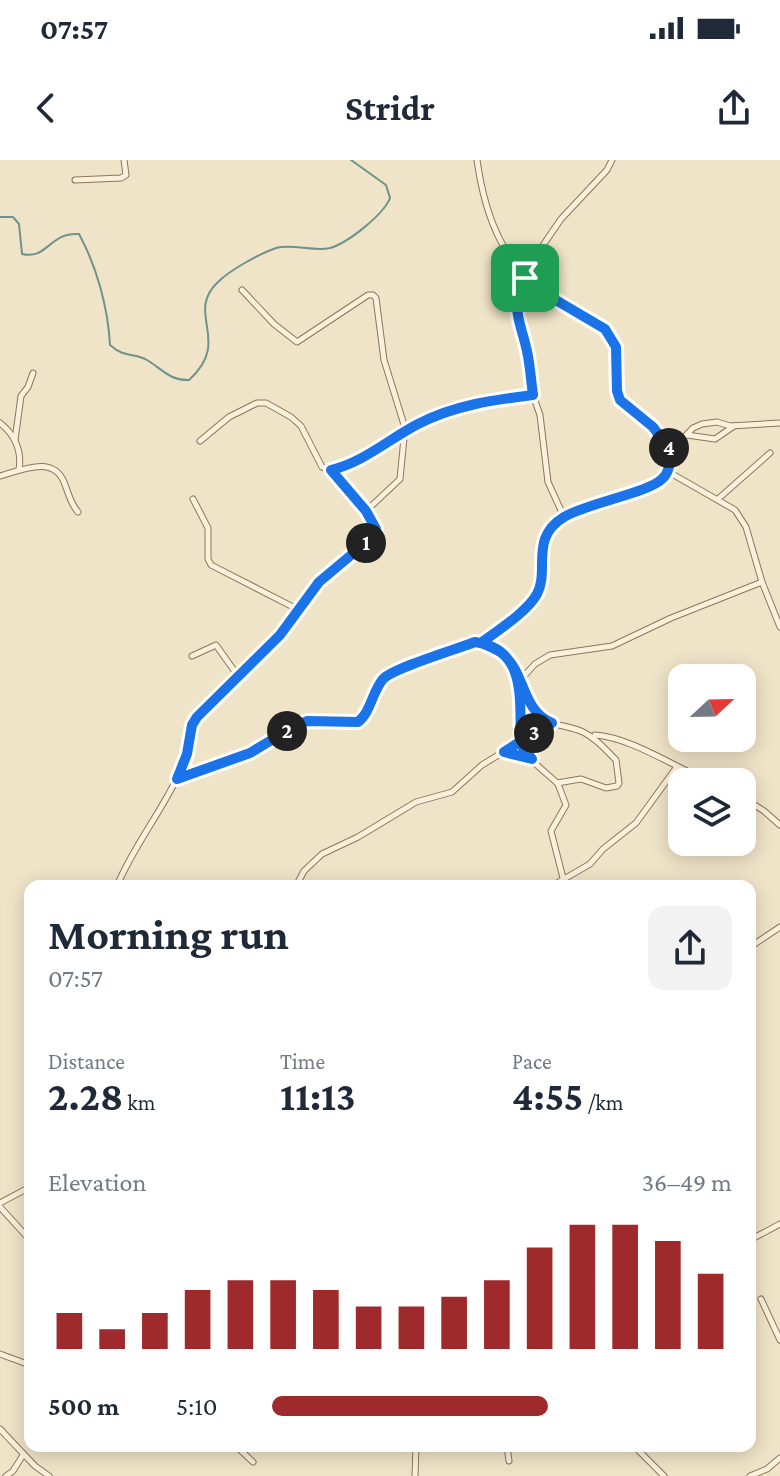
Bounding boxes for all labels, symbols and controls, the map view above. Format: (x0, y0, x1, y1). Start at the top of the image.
text: 07:57 (40, 12, 108, 45)
icon: back (24, 86, 68, 130)
icon: share (712, 86, 756, 130)
text: Stridr (345, 88, 435, 128)
pin (491, 244, 559, 312)
icon: arrive (503, 256, 547, 300)
pin: 4 (649, 428, 689, 468)
text: 4 (663, 435, 675, 460)
pin: 1 (346, 523, 386, 563)
text: 1 (362, 530, 370, 555)
north arrow (668, 664, 756, 752)
map controls (668, 664, 756, 856)
pin: 2 (267, 711, 307, 751)
pin: 3 (514, 713, 554, 753)
text: 2 (281, 718, 293, 743)
text: 3 (529, 720, 539, 745)
button: layers (668, 768, 756, 856)
button: share (648, 906, 732, 990)
text: Morning run (48, 910, 289, 958)
text: 07:57 (48, 964, 103, 993)
text: Distance (48, 1049, 125, 1074)
text: Time (280, 1049, 325, 1074)
text: Pace (512, 1049, 552, 1074)
text: 2.28 (48, 1074, 123, 1119)
text: 11:13 (280, 1074, 356, 1119)
text: 4:55 (512, 1074, 583, 1119)
text: km (123, 1090, 156, 1115)
text: /km (583, 1090, 624, 1115)
text: Elevation (48, 1168, 146, 1197)
text: 36–49 m (642, 1168, 732, 1197)
text: 500 m (48, 1392, 119, 1421)
text: 5:10 (176, 1392, 218, 1421)

